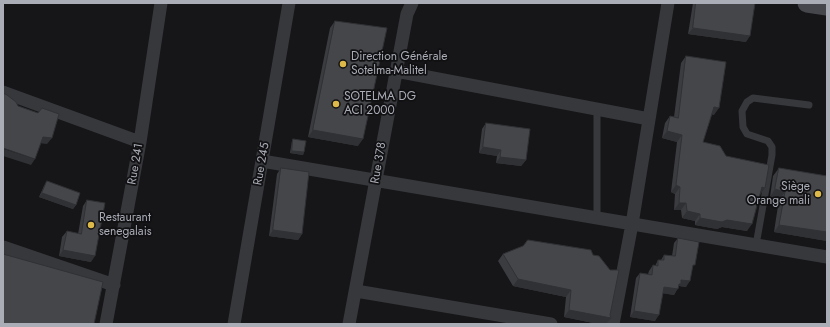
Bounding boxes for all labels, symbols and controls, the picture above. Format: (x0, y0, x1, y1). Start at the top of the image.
place label: Direction Générale Sotelma-Malitel (351, 50, 447, 78)
marker: Direction Générale Sotelma-Malitel (338, 59, 348, 69)
place label: SOTELMA DG ACI 2000 (344, 90, 416, 118)
marker: SOTELMA DG ACI 2000 (331, 99, 341, 109)
street label: Rue 245 (251, 141, 273, 187)
street label: Rue 378 (368, 141, 390, 185)
street label: Rue 241 (125, 142, 147, 186)
place label: Siège Orange mali (747, 180, 810, 208)
marker: Siège Orange mali (813, 189, 823, 199)
place label: Restaurant senegalais (99, 211, 152, 239)
marker: Restaurant senegalais (86, 220, 96, 230)

